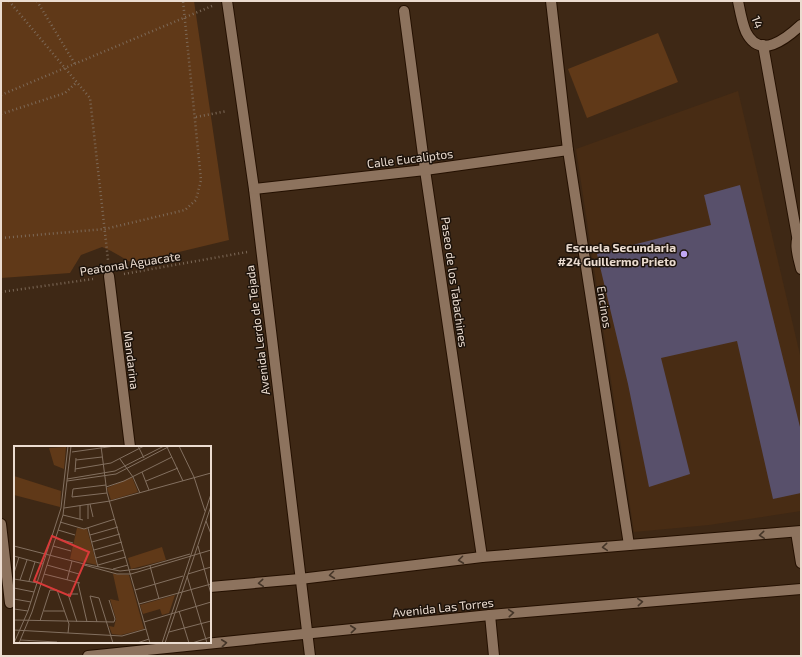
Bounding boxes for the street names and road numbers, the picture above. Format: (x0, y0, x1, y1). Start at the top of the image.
street label: 14 (749, 14, 767, 30)
street label: Calle Eucaliptos (366, 146, 454, 170)
street label: Paseo de los Tabachines (439, 216, 471, 348)
street label: Peatonal Aguacate (79, 248, 181, 278)
street label: Avenida Lerdo de Tejada (242, 264, 273, 396)
street label: Encinos (595, 285, 615, 329)
street label: Mandarina (121, 330, 143, 390)
street label: Avenida Las Torres (392, 595, 494, 619)

